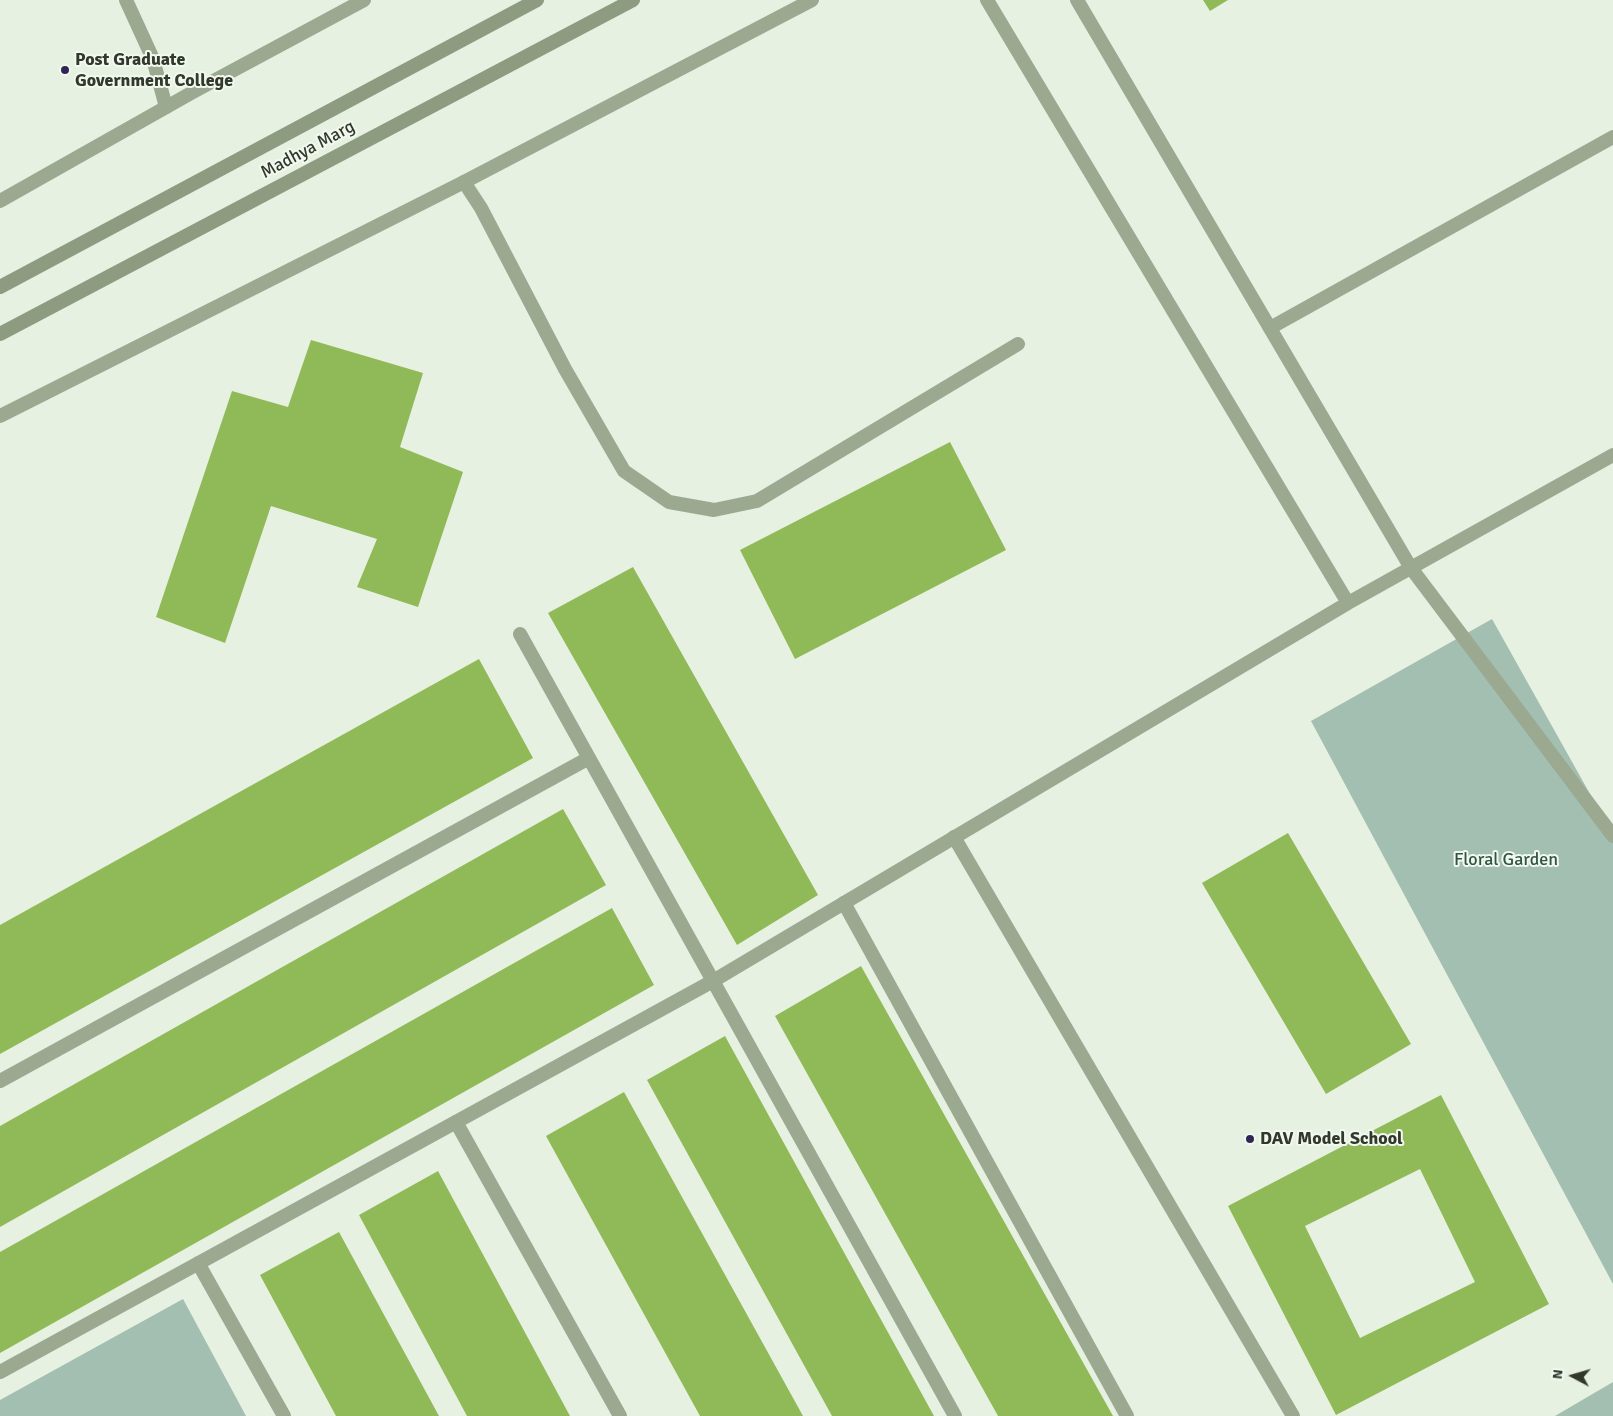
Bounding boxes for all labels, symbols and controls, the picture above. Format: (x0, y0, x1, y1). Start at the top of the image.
place label: Post Graduate Government College (75, 49, 233, 92)
marker: Post Graduate Government College (59, 64, 71, 76)
street label: Madhya Marg (257, 116, 359, 184)
park label: Floral Garden (1454, 849, 1558, 871)
place label: DAV Model School (1260, 1128, 1403, 1150)
marker: DAV Model School (1244, 1133, 1256, 1145)
north arrow (1548, 1351, 1598, 1401)
text: N (1549, 1369, 1567, 1380)

